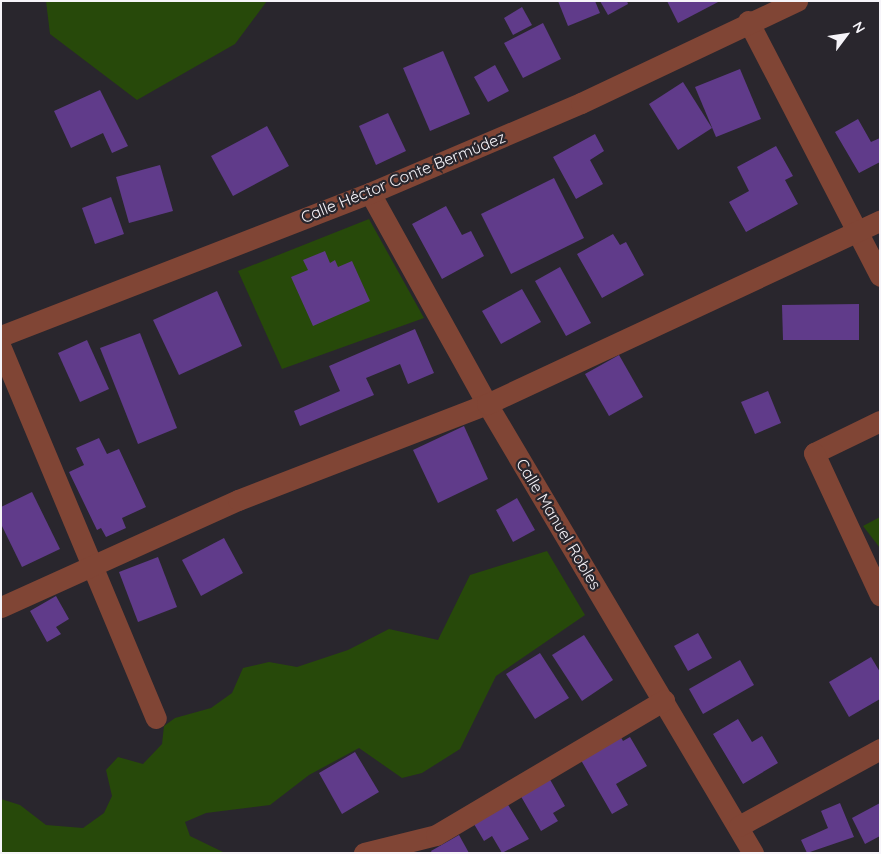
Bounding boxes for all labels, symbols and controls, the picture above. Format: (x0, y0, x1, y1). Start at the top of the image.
north arrow (821, 10, 871, 60)
text: N (848, 18, 869, 36)
street label: Calle Héctor Conte Bermúdez (298, 127, 508, 227)
street label: Calle Manuel Robles (512, 455, 606, 593)

